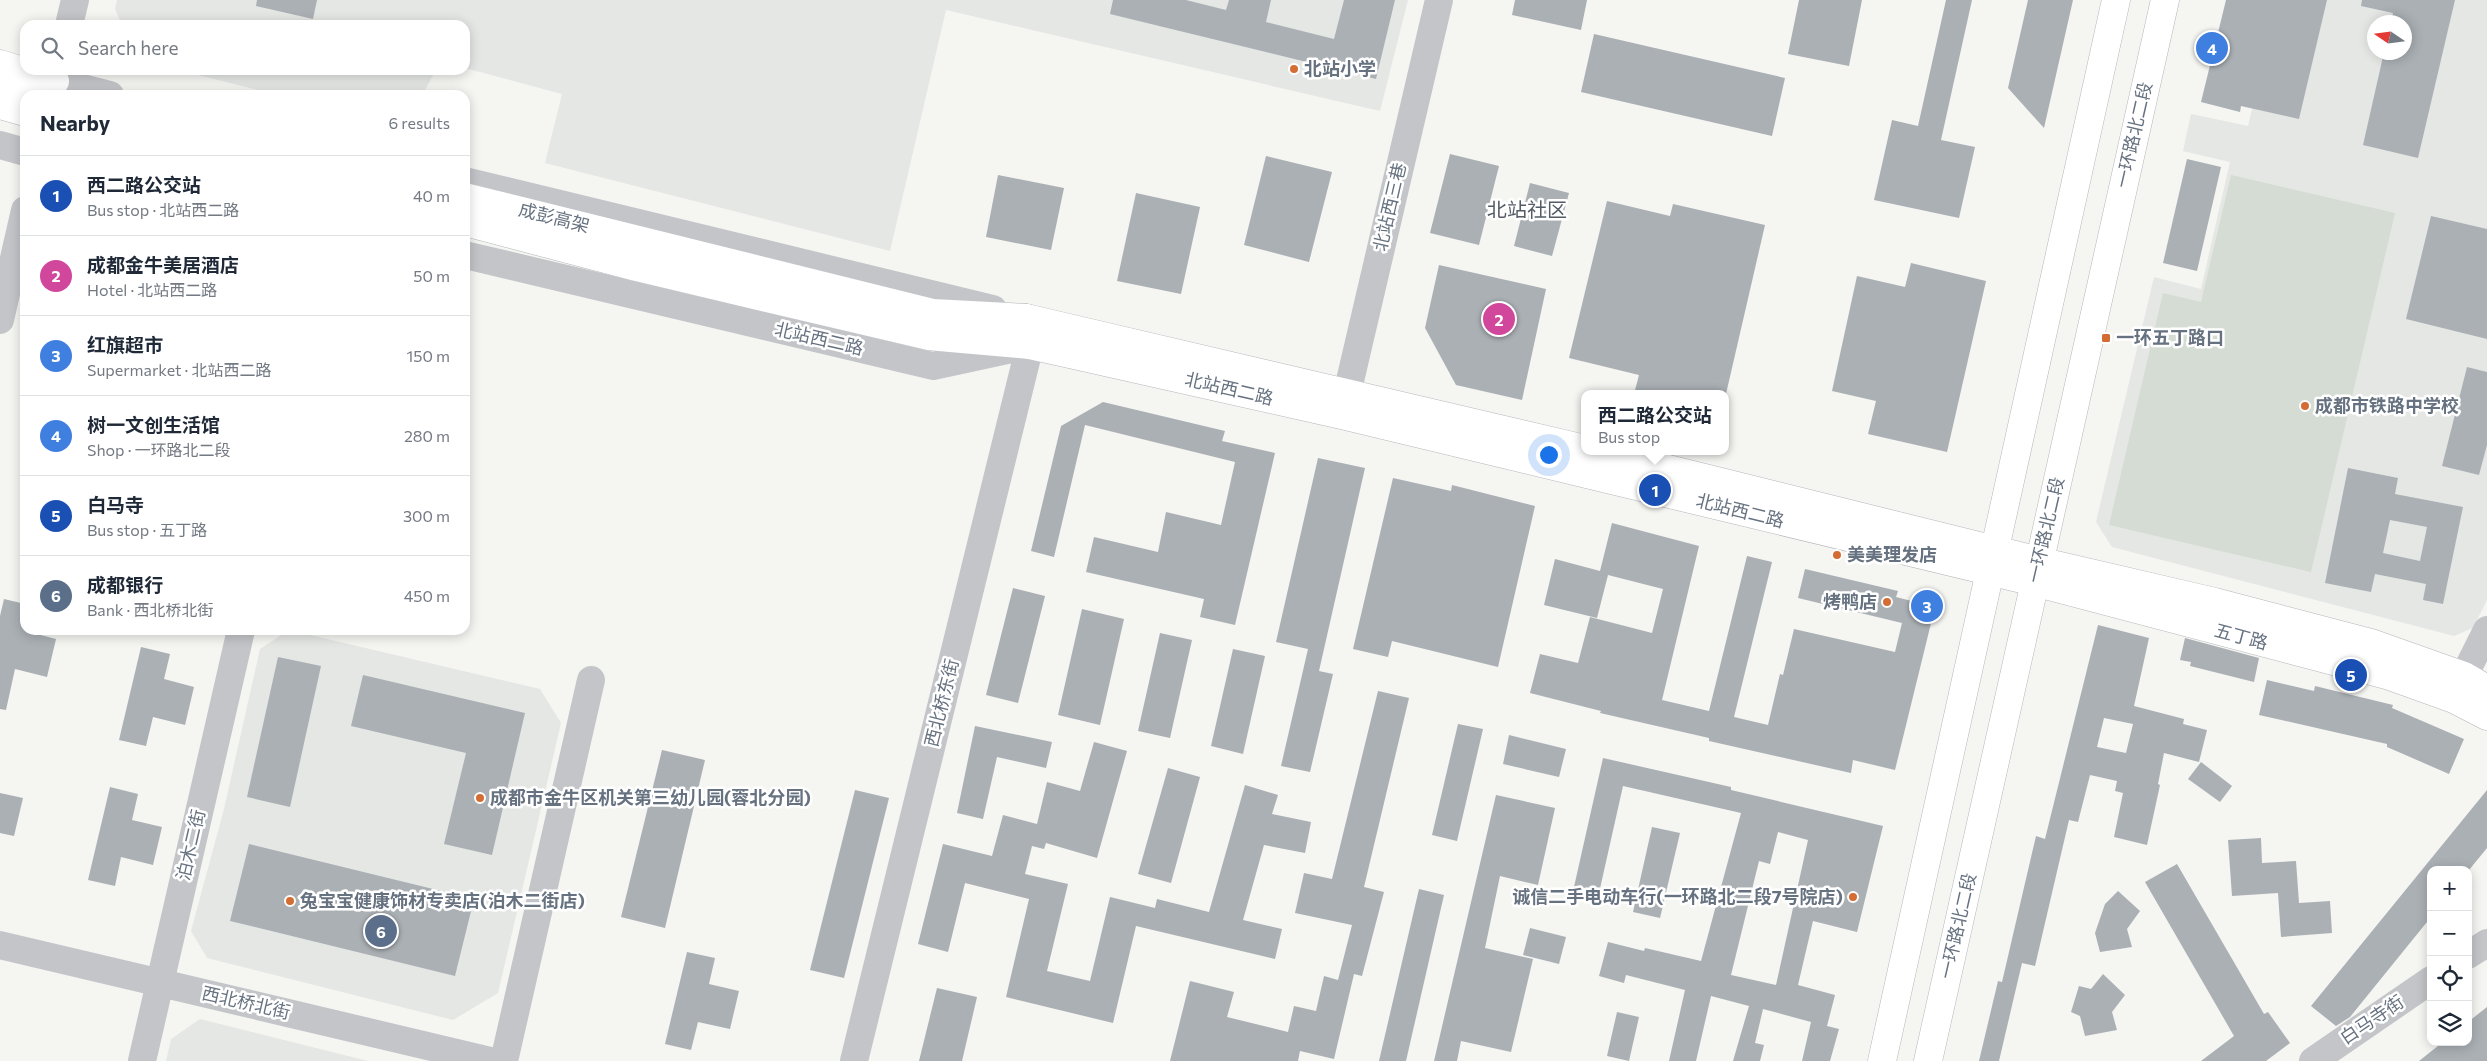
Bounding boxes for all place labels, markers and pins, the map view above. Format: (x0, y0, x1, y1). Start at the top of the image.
pin: 4 (2196, 29, 2228, 67)
place label: 北站小学 (1304, 57, 1376, 79)
marker: 北站小学 (1288, 63, 1300, 75)
pin: 2 (1483, 300, 1515, 338)
place label: 一环五丁路口 (2116, 326, 2224, 348)
marker: 一环五丁路口 (2100, 332, 2112, 344)
place label: 成都市铁路中学校 (2315, 394, 2459, 416)
marker: 成都市铁路中学校 (2299, 400, 2311, 412)
pin: 1 (1639, 471, 1671, 509)
place label: 美美理发店 (1847, 543, 1937, 565)
marker: 美美理发店 (1831, 549, 1843, 561)
pin: 3 (1911, 587, 1943, 625)
place label: 烤鸭店 (1823, 590, 1877, 612)
marker: 烤鸭店 (1881, 596, 1893, 608)
pin: 5 (2335, 656, 2367, 694)
place label: 成都市金牛区机关第三幼儿园(蓉北分园) (490, 786, 811, 808)
marker: 成都市金牛区机关第三幼儿园(蓉北分园) (474, 792, 486, 804)
place label: 诚信二手电动车行(一环路北二段7号院店) (1512, 885, 1843, 907)
place label: 兔宝宝健康饰材专卖店(泊木二街店) (300, 889, 585, 911)
marker: 诚信二手电动车行(一环路北二段7号院店) (1847, 891, 1859, 903)
marker: 兔宝宝健康饰材专卖店(泊木二街店) (284, 895, 296, 907)
pin: 6 (365, 912, 397, 950)

